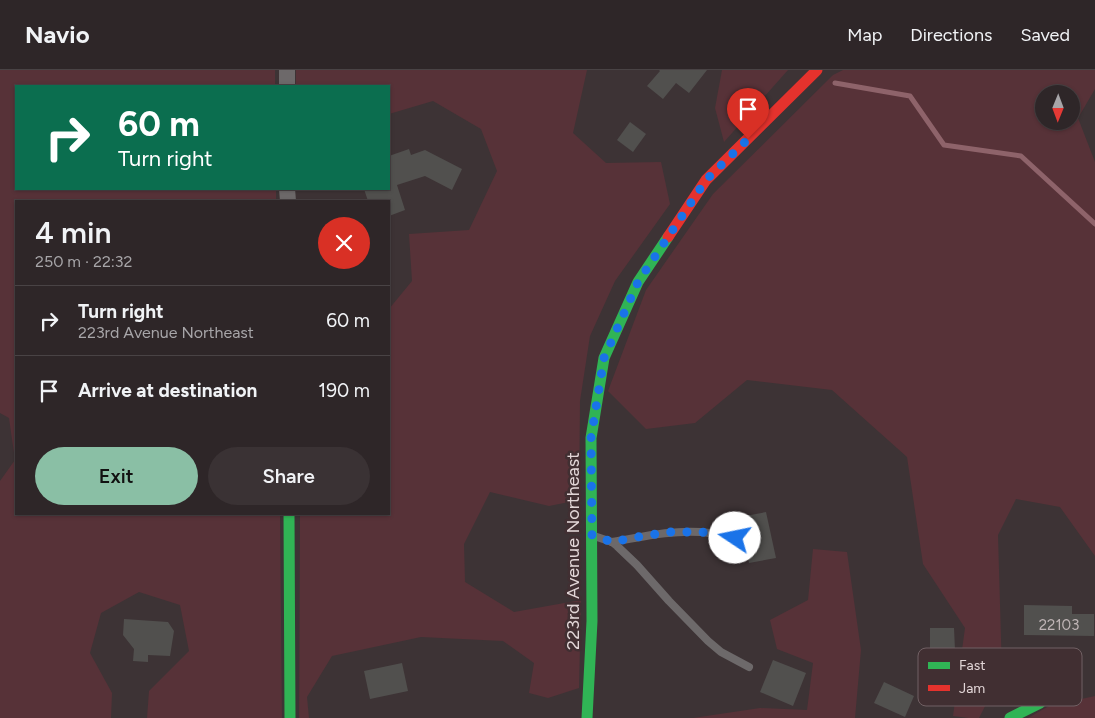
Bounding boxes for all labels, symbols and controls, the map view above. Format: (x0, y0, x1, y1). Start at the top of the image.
text: Navio (25, 20, 90, 49)
text: Map (847, 24, 882, 46)
text: Directions (910, 24, 992, 46)
text: Saved (1020, 24, 1070, 46)
north arrow (1035, 85, 1080, 130)
map controls (1035, 85, 1080, 130)
pin (727, 88, 769, 139)
icon: arrive (734, 95, 762, 123)
text: 60 m (118, 103, 200, 145)
icon: right (35, 105, 100, 170)
text: Turn right (118, 145, 213, 172)
text: 4 min (35, 214, 111, 251)
button: close (318, 217, 370, 269)
text: 250 m · 22:32 (35, 252, 133, 271)
text: Turn right (78, 300, 164, 323)
icon: right (35, 307, 63, 335)
text: 60 m (326, 309, 370, 332)
text: 223rd Avenue Northeast (78, 323, 254, 342)
icon: arrive (35, 377, 63, 405)
text: Arrive at destination (78, 379, 257, 402)
text: 190 m (318, 379, 370, 402)
button: Exit (35, 447, 198, 505)
button: Share (208, 447, 370, 505)
street label: 223rd Avenue Northeast (562, 452, 584, 650)
position arrow (708, 511, 760, 563)
house number: 22103 (1039, 616, 1079, 634)
legend (918, 648, 1082, 706)
text: Fast (959, 657, 985, 674)
text: Jam (959, 680, 985, 697)

